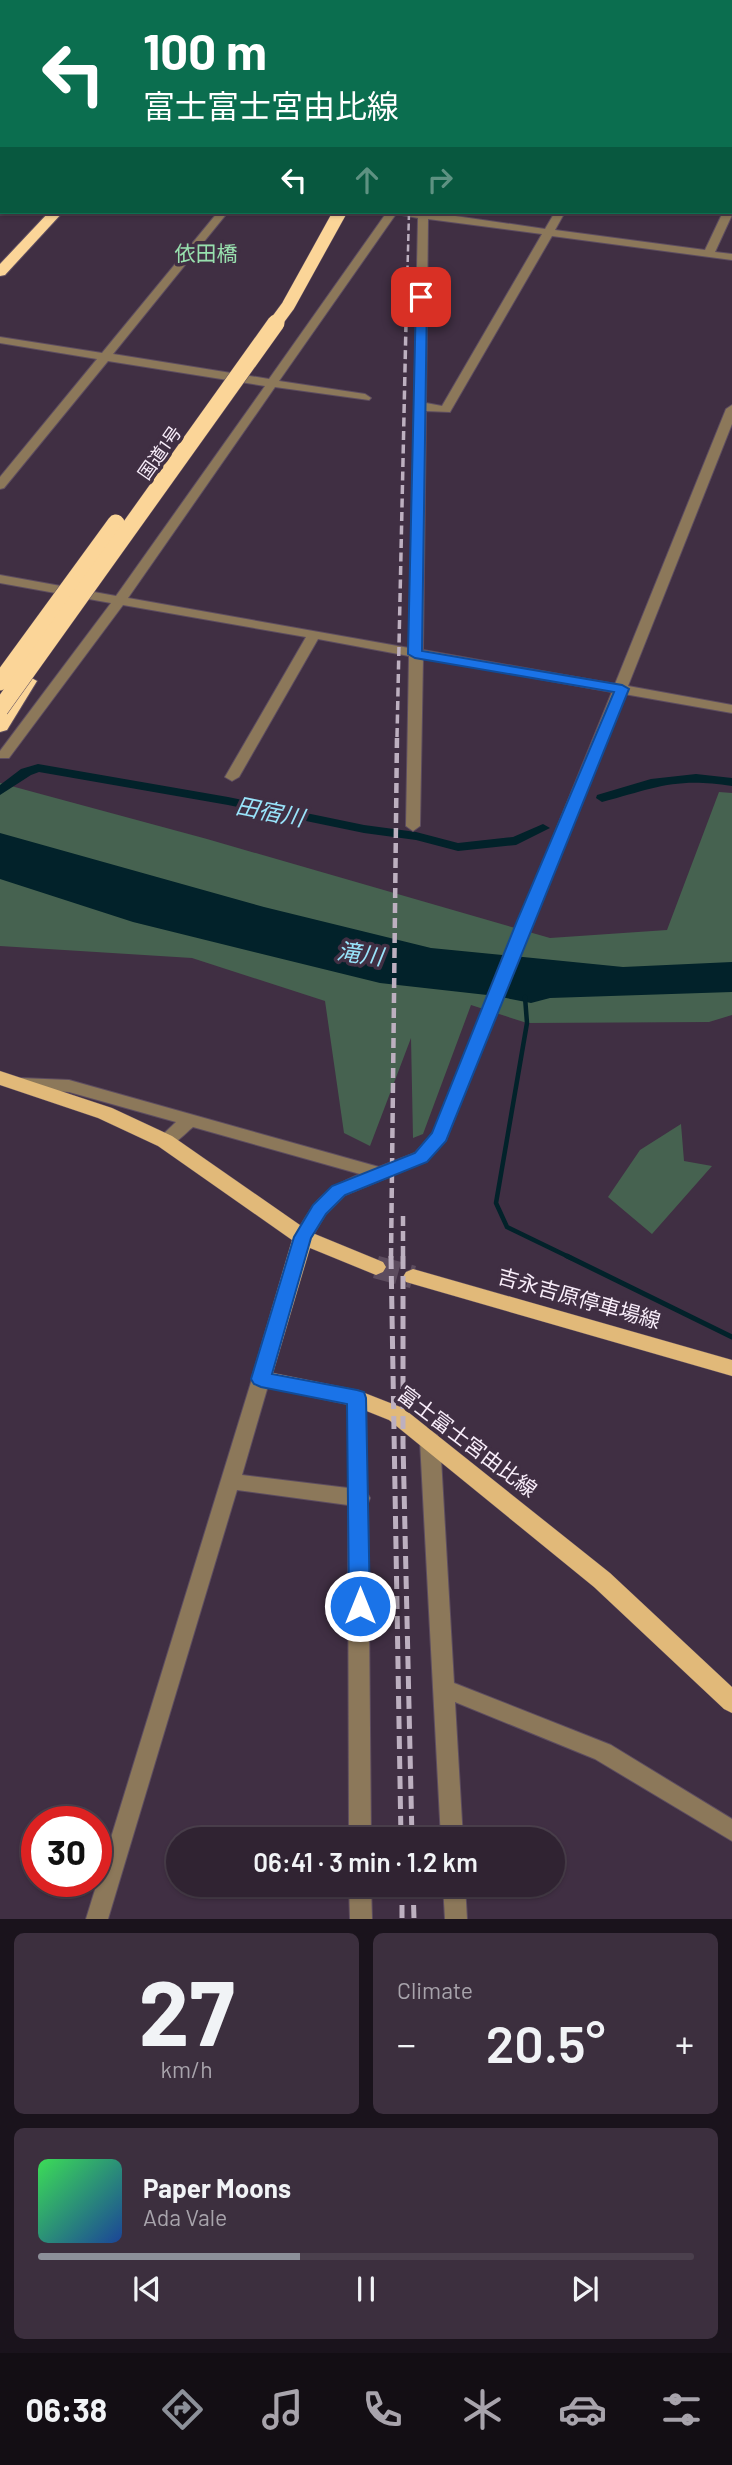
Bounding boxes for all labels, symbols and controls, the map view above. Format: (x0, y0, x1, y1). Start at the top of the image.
text: 100 m (143, 21, 267, 80)
icon: left (28, 28, 119, 119)
text: 富士富士宮由比線 (143, 86, 399, 124)
icon: left (275, 161, 313, 199)
icon: ahead (348, 161, 386, 199)
icon: right (421, 161, 459, 199)
district label: 依田橋 (175, 240, 238, 265)
pin (391, 267, 451, 327)
icon: arrive (402, 278, 440, 316)
street label: 国道1号 (133, 421, 185, 483)
water label: 田宿川 (234, 791, 310, 832)
water label: 滝川 (335, 936, 388, 970)
street label: 吉永吉原停車場線 (495, 1262, 664, 1333)
street label: 富士富士宮由比線 (393, 1380, 543, 1501)
position arrow (323, 1569, 397, 1643)
speed limit sign: 30 (21, 1806, 112, 1897)
text: 06:41 · 3 min · 1.2 km (253, 1846, 478, 1877)
text: 27 (138, 1955, 235, 2064)
text: Climate (397, 1976, 473, 2004)
text: 20.5° (486, 2011, 605, 2073)
text: − (397, 2020, 416, 2066)
text: + (675, 2020, 694, 2066)
text: km/h (160, 2055, 213, 2083)
text: Paper Moons (143, 2172, 291, 2203)
text: Ada Vale (143, 2203, 227, 2231)
icon: previous (128, 2270, 166, 2308)
icon: pause (347, 2270, 385, 2308)
icon: next (566, 2270, 604, 2308)
icon: directions (158, 2385, 207, 2434)
icon: music (258, 2385, 307, 2434)
icon: phone (358, 2385, 407, 2434)
icon: climate (458, 2385, 507, 2434)
icon: car (558, 2385, 607, 2434)
icon: filters (657, 2385, 706, 2434)
text: 06:38 (25, 2390, 107, 2428)

